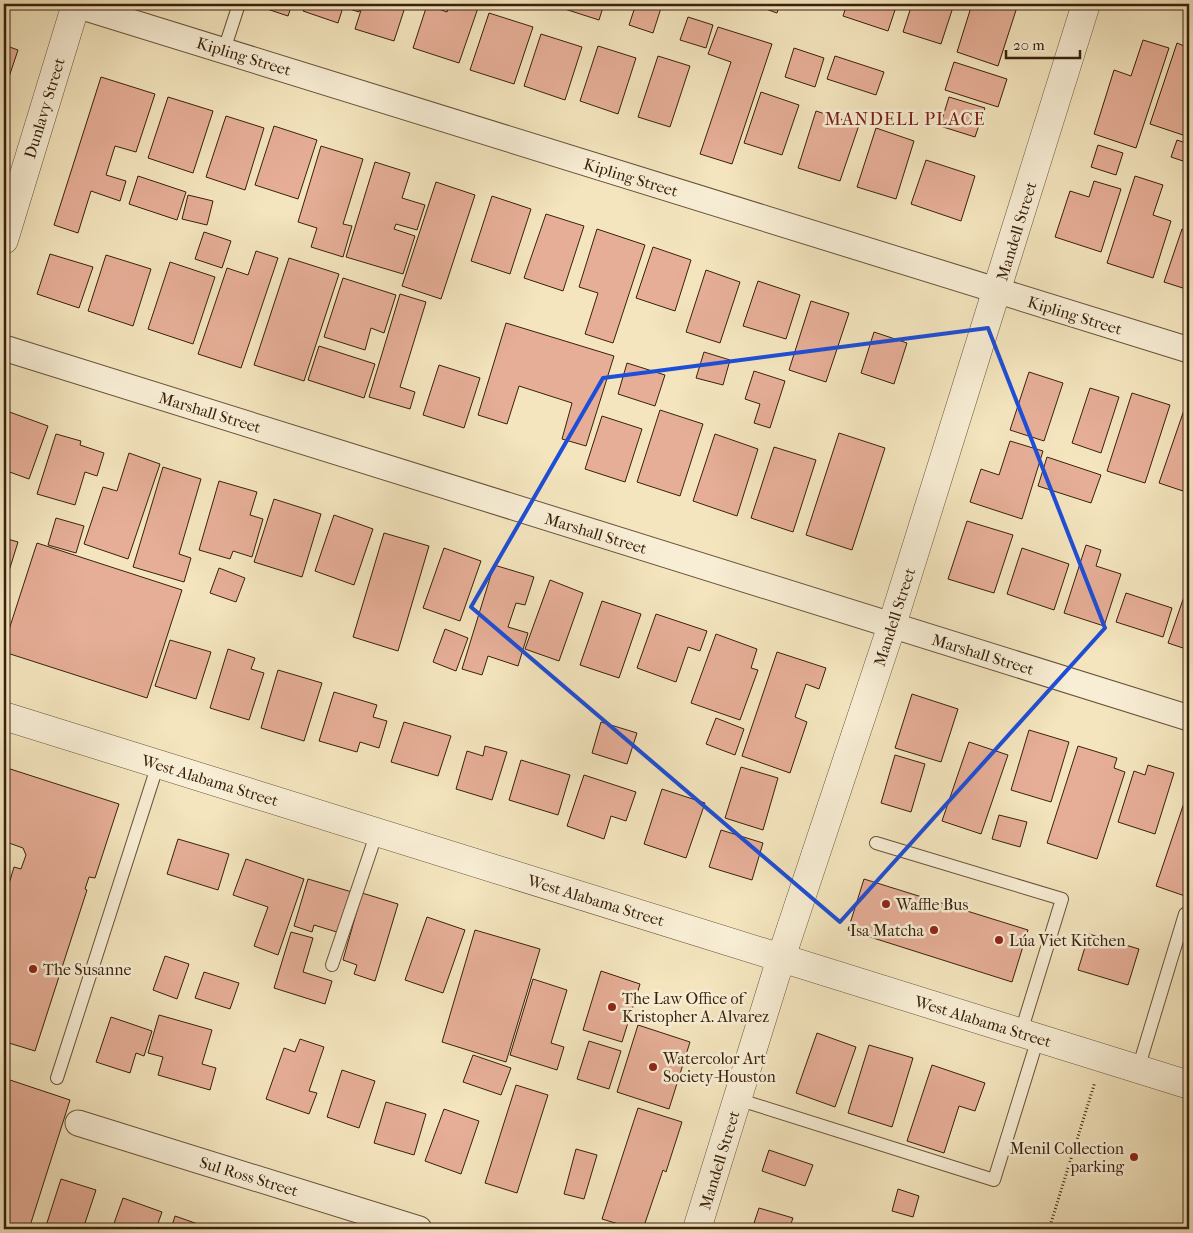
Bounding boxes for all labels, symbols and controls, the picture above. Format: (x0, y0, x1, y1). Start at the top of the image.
scale bar (1006, 28, 1079, 60)
street label: Kipling Street (194, 33, 294, 80)
text: 20 m (1013, 36, 1045, 54)
street label: Dunlavy Street (20, 55, 69, 161)
district label: MANDELL PLACE (824, 109, 986, 130)
street label: Kipling Street (581, 154, 681, 201)
street label: Mandell Street (992, 179, 1041, 283)
street label: Kipling Street (1025, 292, 1125, 339)
street label: Marshall Street (157, 388, 263, 437)
street label: Marshall Street (543, 509, 649, 558)
street label: Mandell Street (870, 565, 919, 669)
street label: Marshall Street (930, 630, 1036, 679)
street label: West Alabama Street (138, 750, 281, 810)
street label: West Alabama Street (524, 870, 667, 930)
place label: Waffle Bus (895, 895, 968, 914)
marker: Waffle Bus (880, 898, 892, 910)
place label: Isa Matcha (850, 921, 925, 940)
marker: Isa Matcha (928, 924, 940, 936)
place label: Lúa Viet Kitchen (1009, 931, 1126, 950)
marker: Lúa Viet Kitchen (993, 934, 1005, 946)
place label: The Susanne (43, 960, 131, 979)
marker: The Susanne (27, 963, 39, 975)
place label: The Law Office of Kristopher A. Alvarez (622, 989, 769, 1026)
street label: West Alabama Street (911, 991, 1054, 1051)
marker: The Law Office of Kristopher A. Alvarez (606, 1001, 618, 1013)
place label: Watercolor Art Society-Houston (662, 1049, 776, 1086)
marker: Watercolor Art Society-Houston (647, 1061, 659, 1073)
street label: Mandell Street (695, 1108, 744, 1212)
place label: Menil Collection parking (1010, 1139, 1125, 1176)
marker: Menil Collection parking (1128, 1151, 1140, 1163)
street label: Sul Ross Street (197, 1152, 301, 1201)

